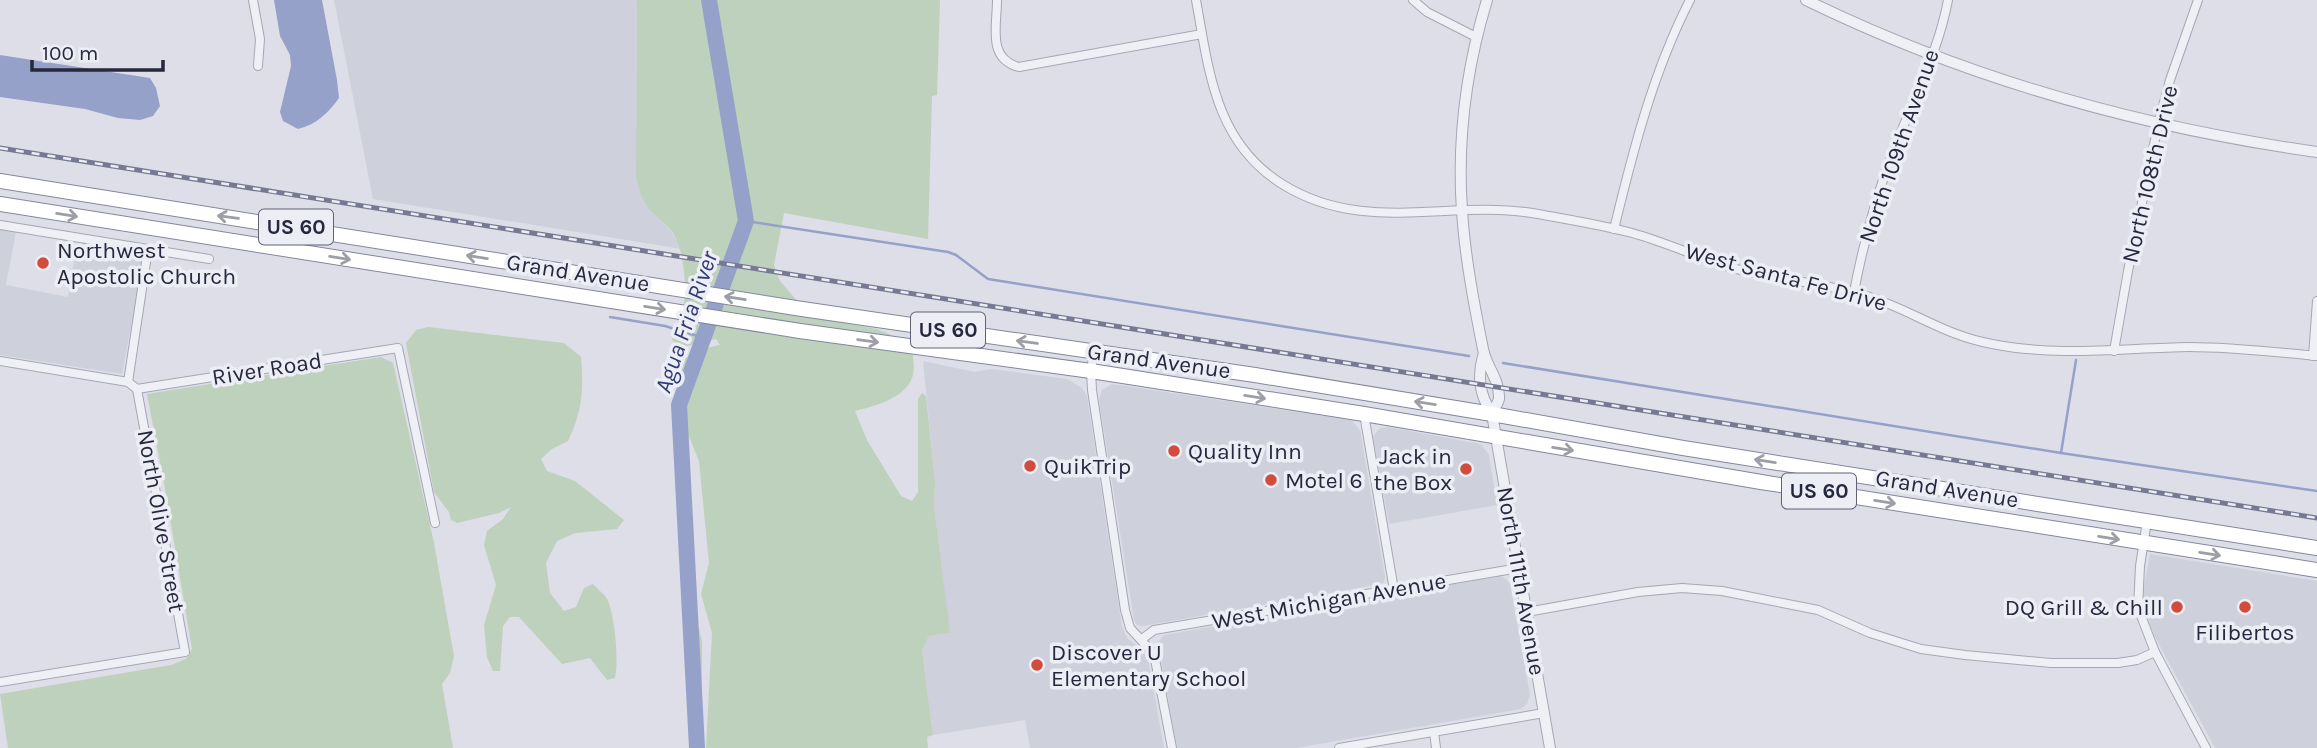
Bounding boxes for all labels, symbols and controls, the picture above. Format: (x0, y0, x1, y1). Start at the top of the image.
scale bar (32, 28, 163, 72)
text: 100 m (42, 41, 99, 65)
street label: North 109th Avenue (1853, 46, 1945, 246)
street label: North 108th Drive (2116, 82, 2184, 266)
one-way arrow (55, 208, 78, 221)
one-way arrow (217, 210, 240, 223)
road number: US 60 (259, 210, 333, 244)
place label: Northwest Apostolic Church (57, 237, 236, 290)
street label: West Santa Fe Drive (1682, 237, 1890, 317)
water label: Agua Fria River (649, 247, 724, 397)
street label: Grand Avenue (505, 248, 651, 298)
one-way arrow (466, 250, 489, 263)
one-way arrow (329, 251, 351, 264)
marker: Northwest Apostolic Church (35, 255, 51, 271)
one-way arrow (724, 291, 747, 304)
one-way arrow (643, 302, 666, 315)
road number: US 60 (911, 312, 985, 348)
one-way arrow (856, 334, 879, 347)
one-way arrow (1016, 335, 1039, 348)
street label: Grand Avenue (1086, 338, 1232, 384)
street label: River Road (210, 347, 324, 391)
one-way arrow (1243, 391, 1266, 404)
one-way arrow (1414, 396, 1437, 409)
street label: North Olive Street (132, 428, 190, 615)
place label: Quality Inn (1188, 438, 1302, 465)
marker: Quality Inn (1166, 443, 1182, 459)
place label: Jack in the Box (1374, 443, 1452, 496)
one-way arrow (1552, 443, 1574, 456)
place label: QuikTrip (1044, 453, 1131, 480)
one-way arrow (1754, 454, 1777, 467)
marker: QuikTrip (1022, 458, 1038, 474)
marker: Jack in the Box (1458, 461, 1474, 477)
street label: Grand Avenue (1874, 464, 2020, 514)
place label: Motel 6 (1285, 467, 1363, 494)
marker: Motel 6 (1263, 472, 1279, 488)
road number: US 60 (1782, 474, 1856, 508)
street label: North 111th Avenue (1491, 485, 1551, 677)
one-way arrow (1873, 495, 1896, 508)
one-way arrow (2097, 531, 2120, 544)
one-way arrow (2199, 547, 2221, 560)
street label: West Michigan Avenue (1210, 567, 1448, 635)
place label: DQ Grill & Chill (2005, 594, 2163, 621)
marker: DQ Grill & Chill (2169, 599, 2185, 615)
marker: Filibertos (2237, 599, 2253, 615)
place label: Filibertos (2195, 619, 2295, 646)
place label: Discover U Elementary School (1051, 639, 1246, 692)
marker: Discover U Elementary School (1029, 657, 1045, 673)

